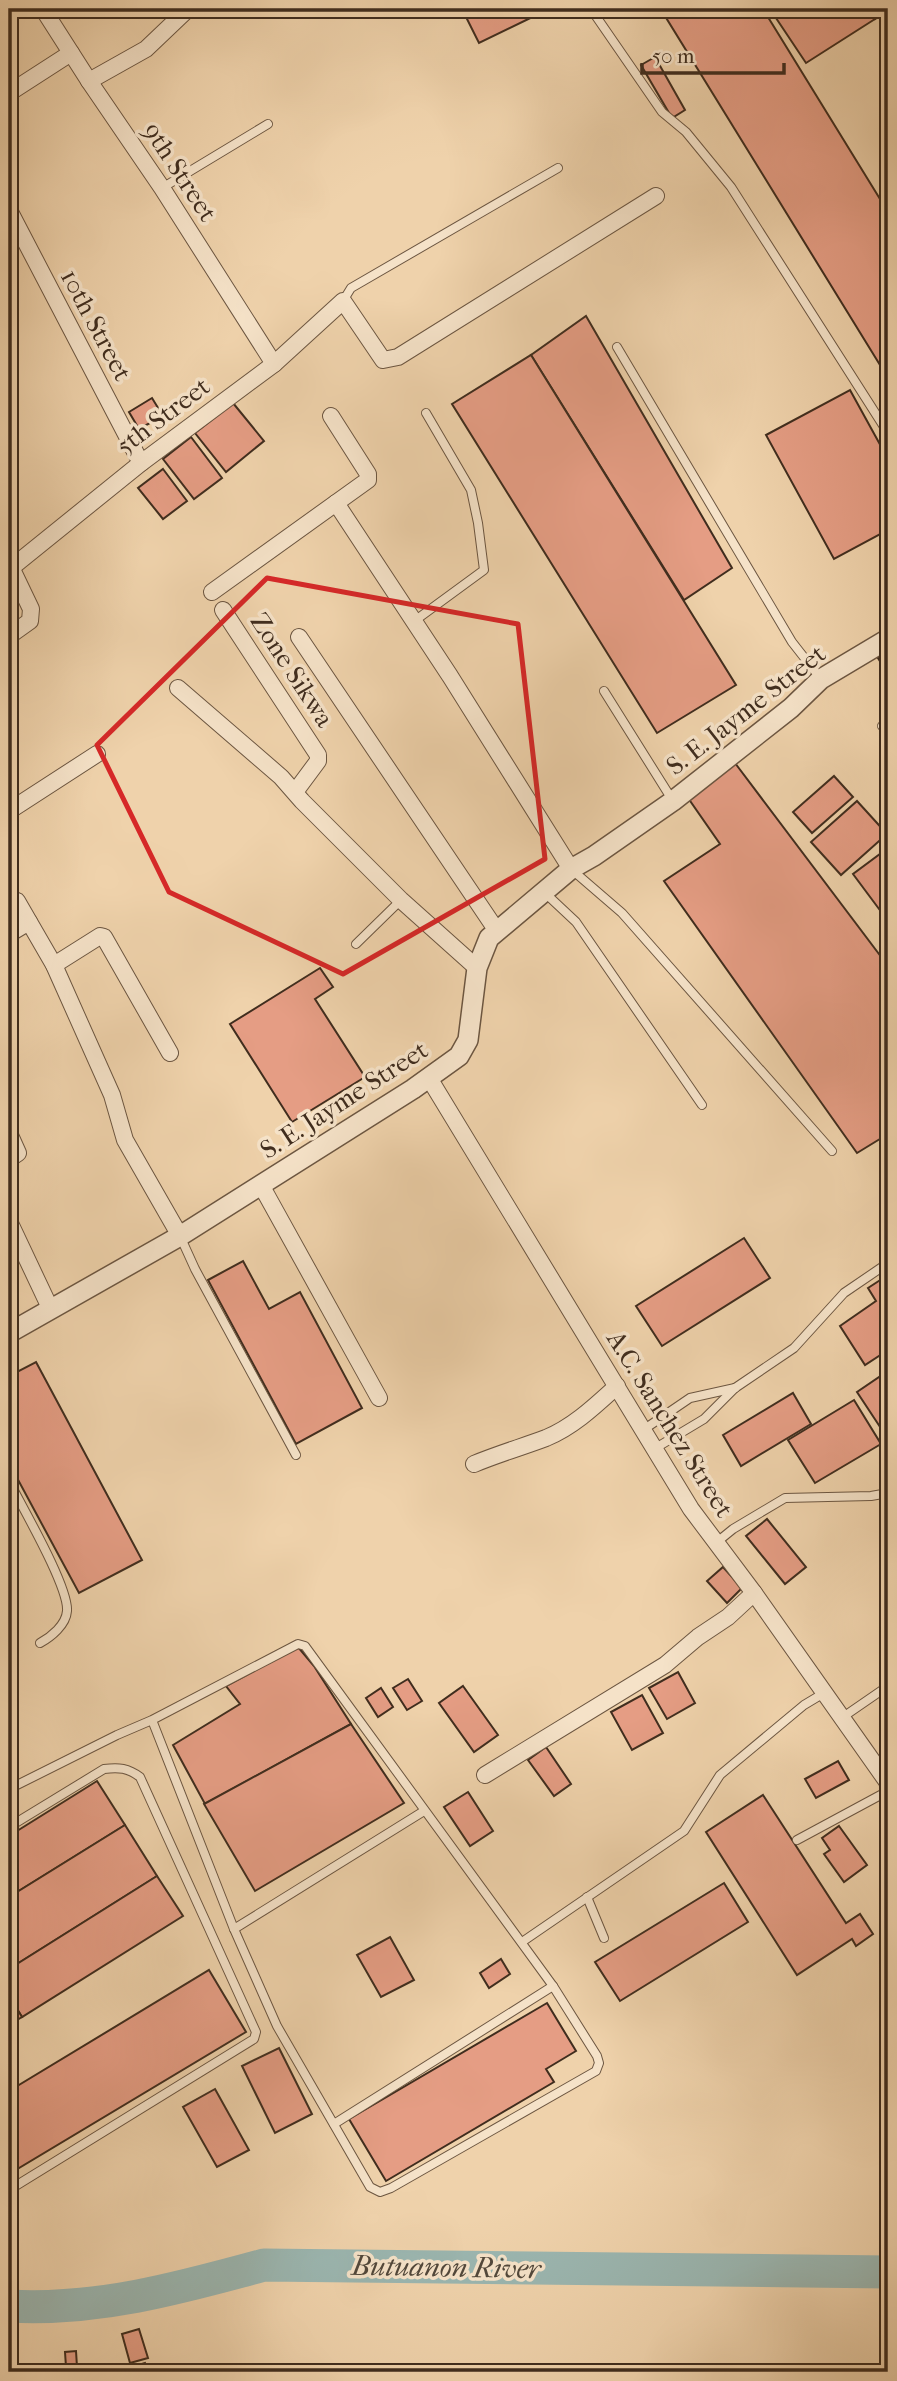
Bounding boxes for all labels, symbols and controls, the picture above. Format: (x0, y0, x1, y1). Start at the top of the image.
scale bar (642, 32, 783, 76)
text: 50 m (652, 44, 695, 68)
street label: 9th Street (137, 117, 224, 228)
street label: 10th Street (54, 264, 139, 387)
street label: 5th Street (110, 370, 217, 461)
street label: Zone Sikwa (244, 607, 341, 734)
street label: S. E. Jayme Street (660, 638, 832, 782)
street label: S. E. Jayme Street (254, 1034, 434, 1166)
street label: A.C. Sanchez Street (600, 1324, 740, 1524)
water label: Butuanon River (349, 2249, 543, 2285)

